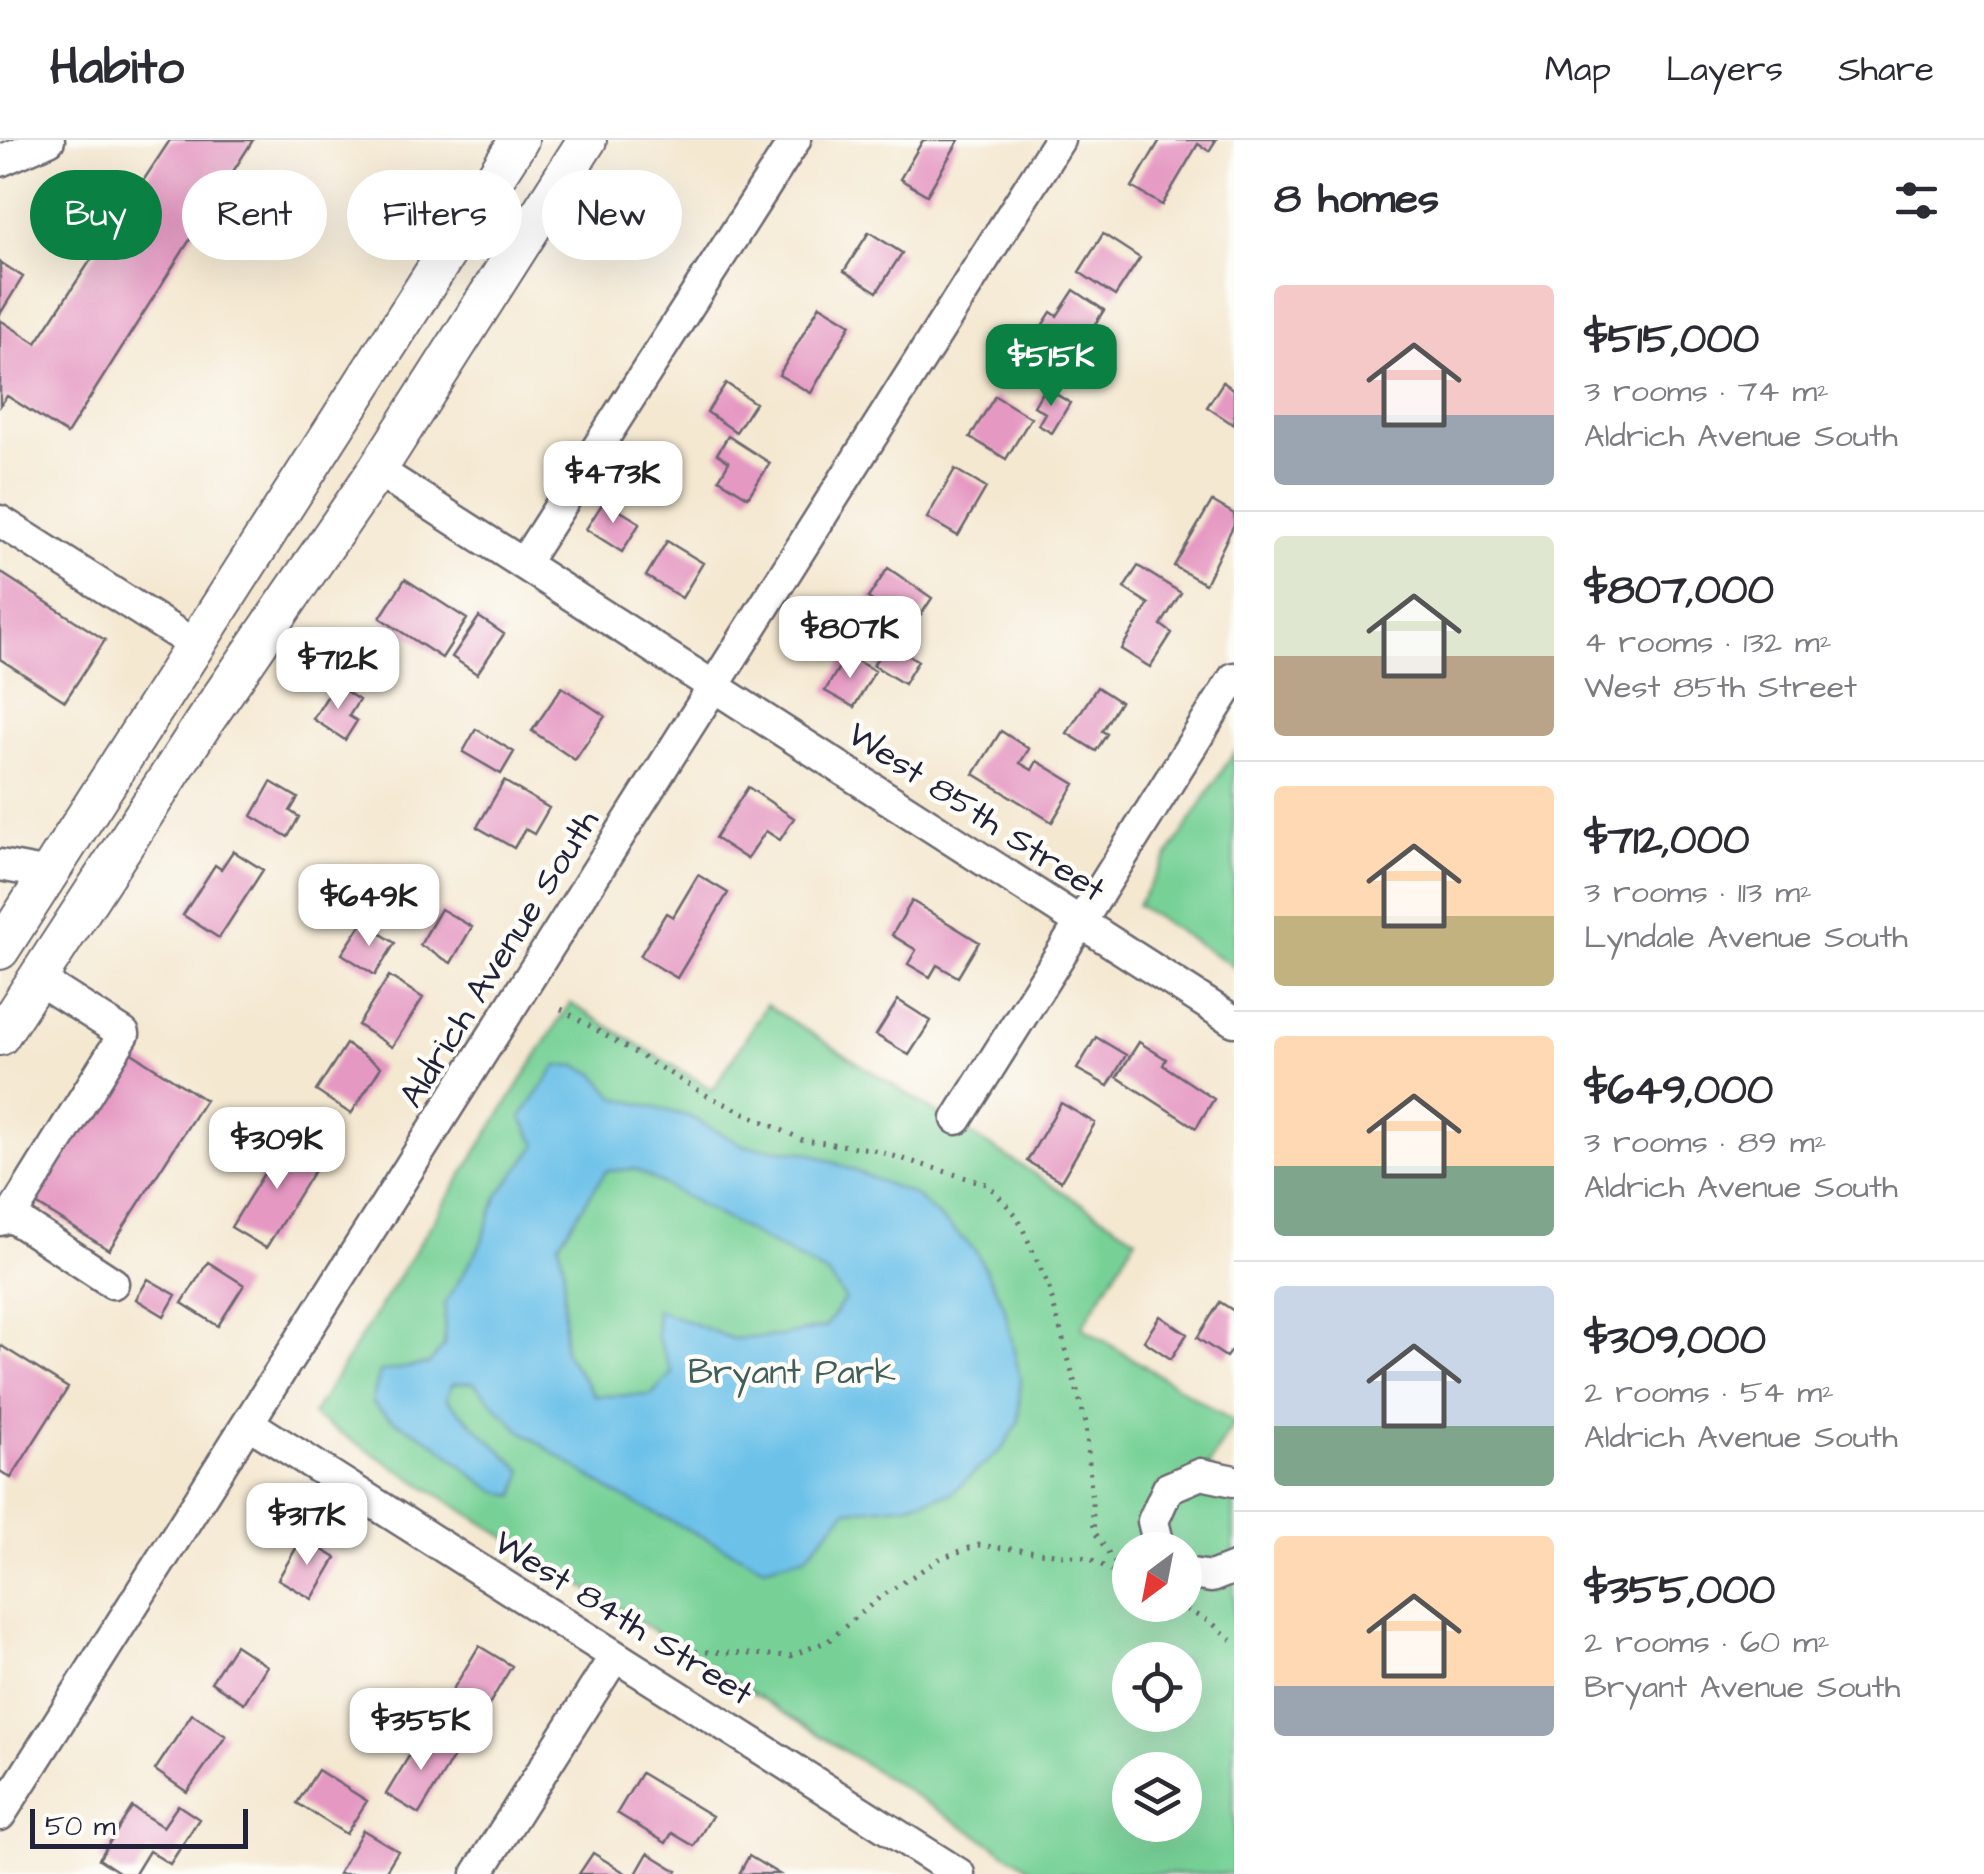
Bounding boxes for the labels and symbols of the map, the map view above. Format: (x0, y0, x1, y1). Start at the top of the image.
pin: $515K (981, 324, 1121, 409)
pin: $473K (543, 441, 683, 526)
pin: $807K (780, 596, 920, 681)
pin: $712K (268, 627, 408, 712)
street label: West 85th Street (838, 710, 1115, 914)
street label: Aldrich Avenue South (388, 800, 611, 1117)
pin: $649K (299, 864, 439, 949)
pin: $309K (207, 1107, 347, 1192)
park label: Bryant Park (688, 1348, 896, 1398)
pin: $317K (237, 1483, 377, 1568)
street label: West 84th Street (484, 1519, 762, 1718)
north arrow (1112, 1532, 1202, 1622)
pin: $355K (351, 1688, 491, 1773)
scale bar (30, 1804, 248, 1848)

